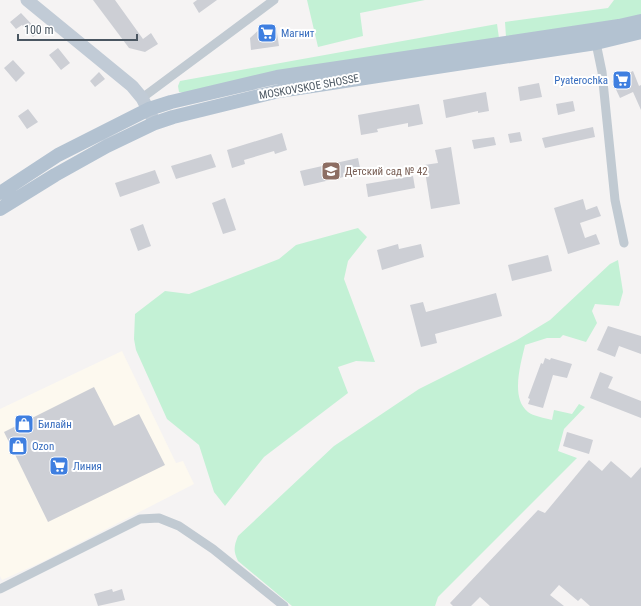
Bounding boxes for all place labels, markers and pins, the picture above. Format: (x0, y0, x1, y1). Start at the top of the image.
supermarket icon: Магнит (256, 22, 278, 44)
place label: Магнит (281, 27, 315, 40)
supermarket icon: Pyaterochka (611, 69, 633, 91)
place label: Pyaterochka (554, 74, 608, 87)
school or university icon: Детский сад № 42 (320, 160, 342, 182)
place label: Детский сад № 42 (345, 165, 428, 178)
shop icon: Билайн (13, 413, 35, 435)
place label: Билайн (38, 418, 72, 431)
shop icon: Ozon (7, 435, 29, 457)
place label: Ozon (32, 440, 54, 453)
supermarket icon: Линия (48, 455, 70, 477)
place label: Линия (73, 460, 102, 473)

